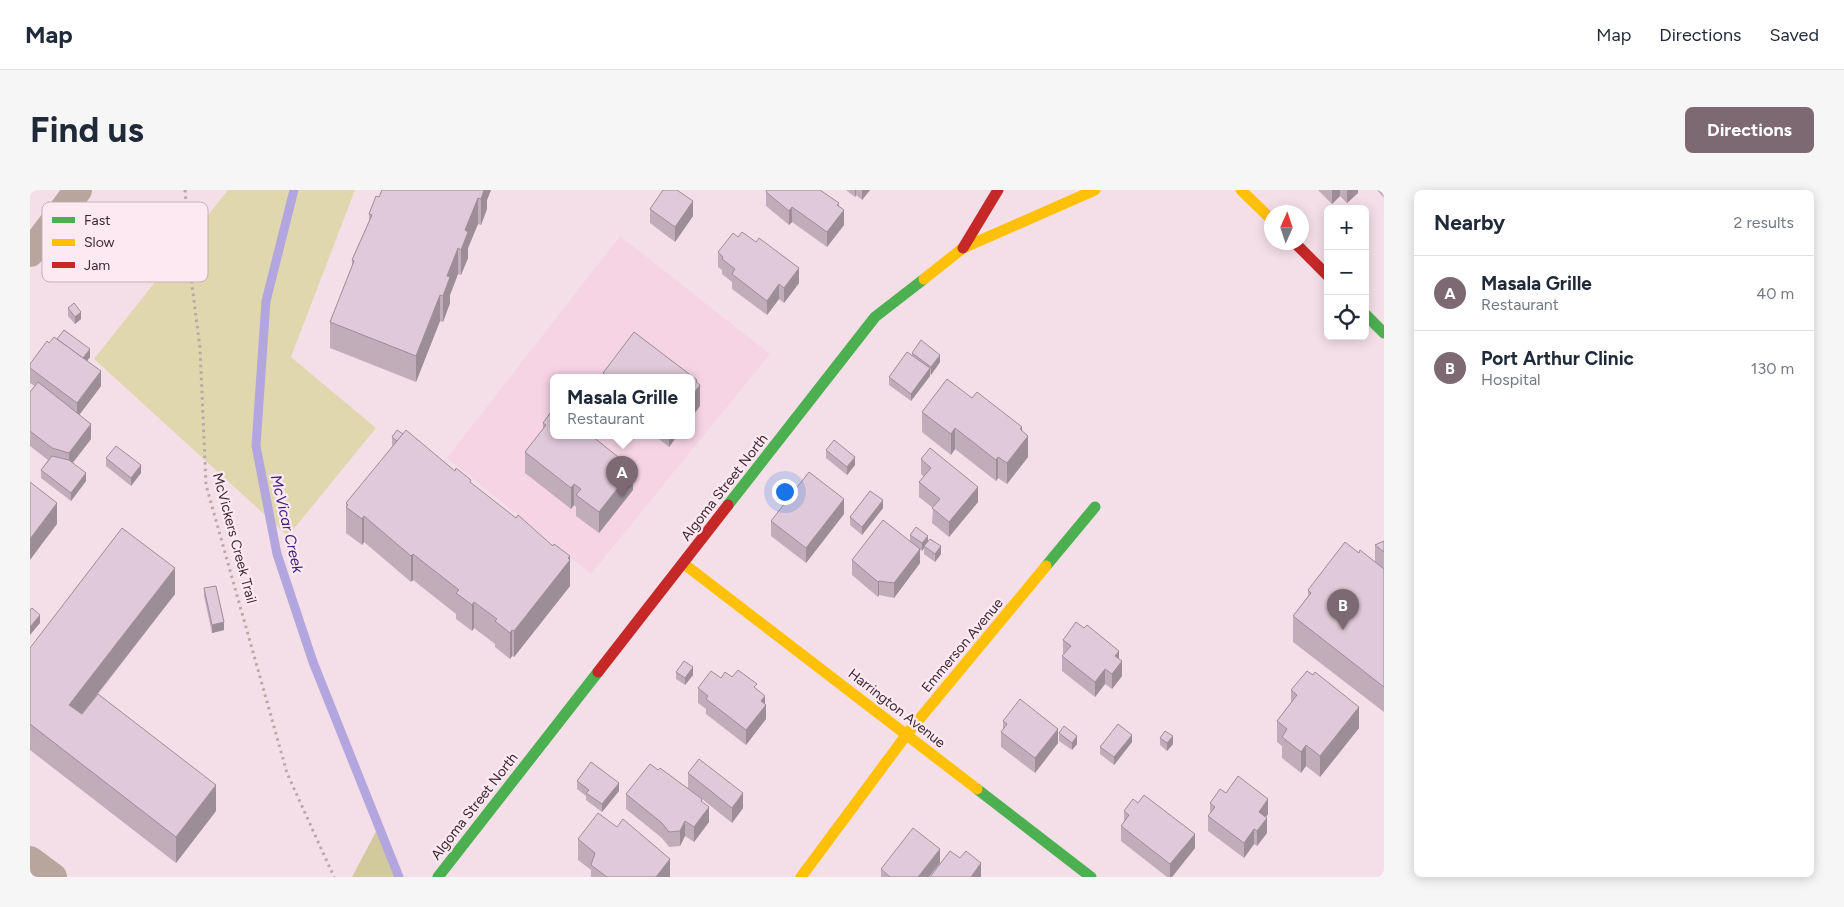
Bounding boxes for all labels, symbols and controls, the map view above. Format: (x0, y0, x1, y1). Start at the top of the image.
text: Map (25, 20, 73, 49)
text: Map (1596, 24, 1631, 46)
text: Directions (1659, 24, 1741, 46)
text: Saved (1769, 24, 1819, 46)
button: Directions (1685, 107, 1814, 153)
text: Find us (30, 109, 144, 151)
legend (42, 202, 208, 282)
north arrow (1264, 205, 1309, 250)
map controls (1324, 205, 1369, 340)
button: + (1324, 205, 1369, 250)
text: Nearby (1434, 210, 1505, 235)
text: Fast (84, 212, 110, 229)
text: 2 results (1734, 213, 1794, 232)
text: Slow (84, 234, 115, 251)
button: − (1324, 250, 1369, 295)
text: Jam (84, 257, 110, 274)
text: Masala Grille (1481, 272, 1592, 295)
text: A (1444, 284, 1456, 303)
text: 40 m (1756, 284, 1794, 303)
button: locate (1324, 295, 1369, 340)
text: Restaurant (1481, 295, 1559, 314)
text: Port Arthur Clinic (1481, 347, 1634, 370)
text: B (1445, 359, 1455, 378)
text: 130 m (1751, 359, 1794, 378)
text: Hospital (1481, 370, 1541, 389)
popup (550, 374, 695, 439)
text: Masala Grille (567, 386, 678, 409)
text: Restaurant (567, 409, 645, 428)
street label: Algoma Street North (677, 430, 771, 544)
pin: A (606, 456, 638, 497)
street label: McVickers Creek Trail (209, 471, 260, 605)
water label: McVicar Creek (267, 473, 307, 575)
your location (772, 479, 798, 505)
pin: B (1327, 589, 1359, 630)
street label: Emmerson Avenue (918, 594, 1007, 696)
street label: Harrington Avenue (845, 665, 949, 752)
street label: Algoma Street North (427, 749, 521, 863)

